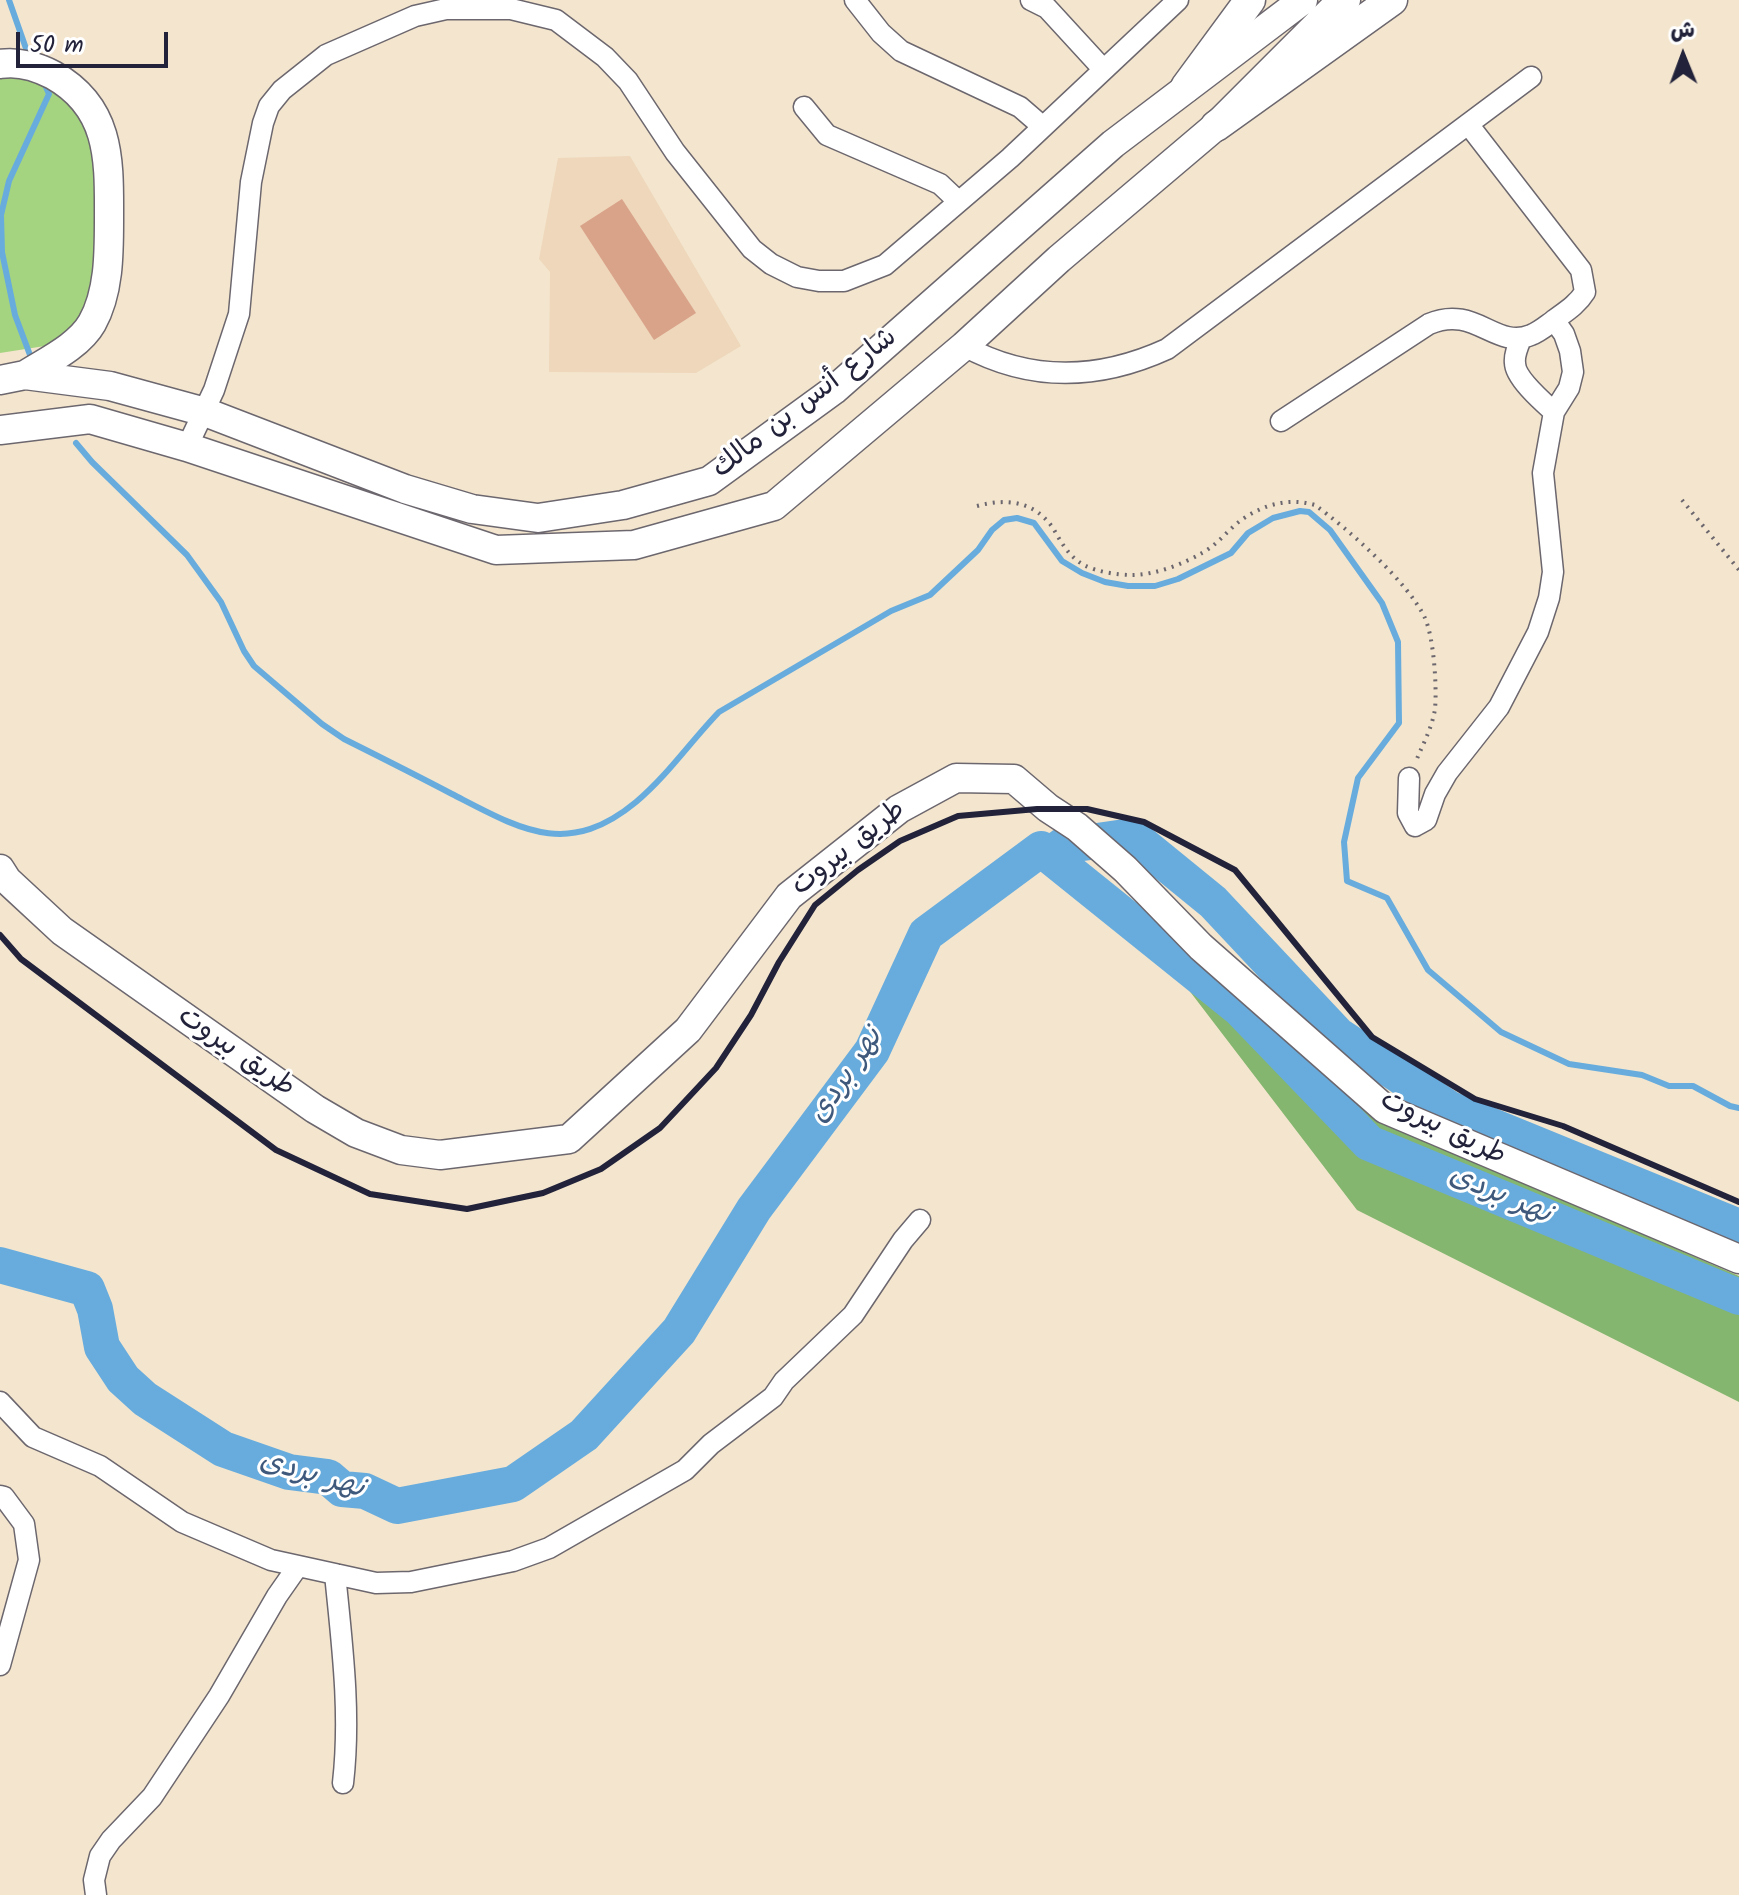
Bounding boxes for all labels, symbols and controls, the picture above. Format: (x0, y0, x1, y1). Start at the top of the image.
text: ش (1670, 14, 1695, 49)
scale bar (20, 16, 172, 66)
north arrow (1643, 16, 1723, 96)
text: 50 m (30, 26, 84, 65)
street label: شارع أنس بن مالك (707, 322, 905, 488)
street label: طريق بيروت (786, 795, 914, 905)
street label: طريق بيروت (170, 1001, 300, 1107)
water label: نهر بردى (803, 1022, 893, 1132)
street label: طريق بيروت (1374, 1085, 1510, 1175)
water label: نهر بردى (1442, 1159, 1556, 1235)
water label: نهر بردى (254, 1445, 368, 1509)

